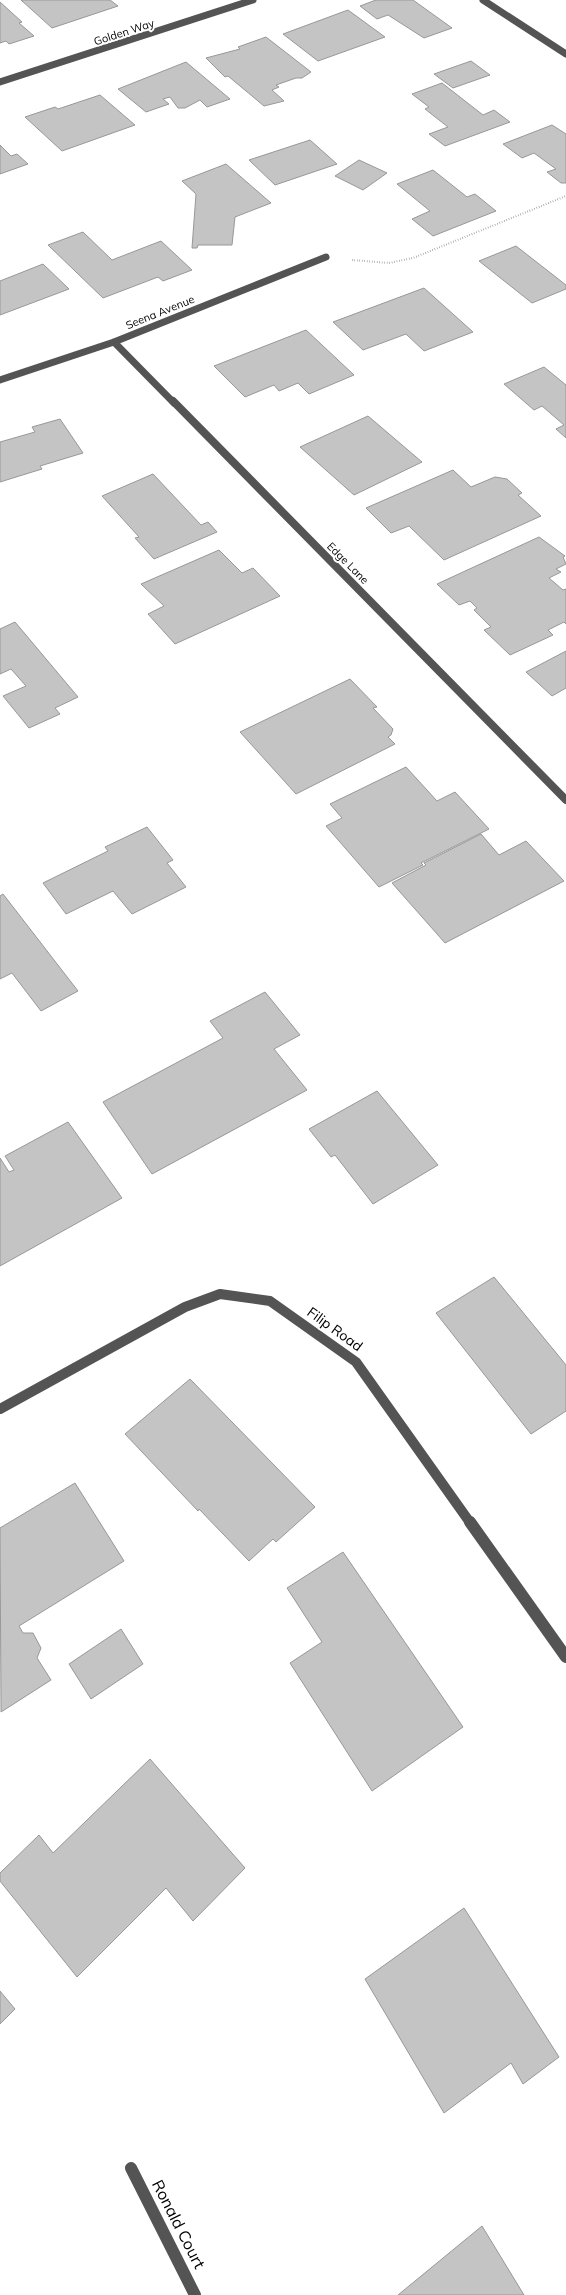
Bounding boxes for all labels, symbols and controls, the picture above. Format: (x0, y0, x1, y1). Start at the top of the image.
street label: Golden Way (92, 16, 156, 48)
street label: Seena Avenue (124, 292, 196, 332)
street label: Edge Lane (324, 539, 372, 587)
street label: Filip Road (304, 1303, 366, 1355)
street label: Ronald Court (148, 2176, 210, 2272)

